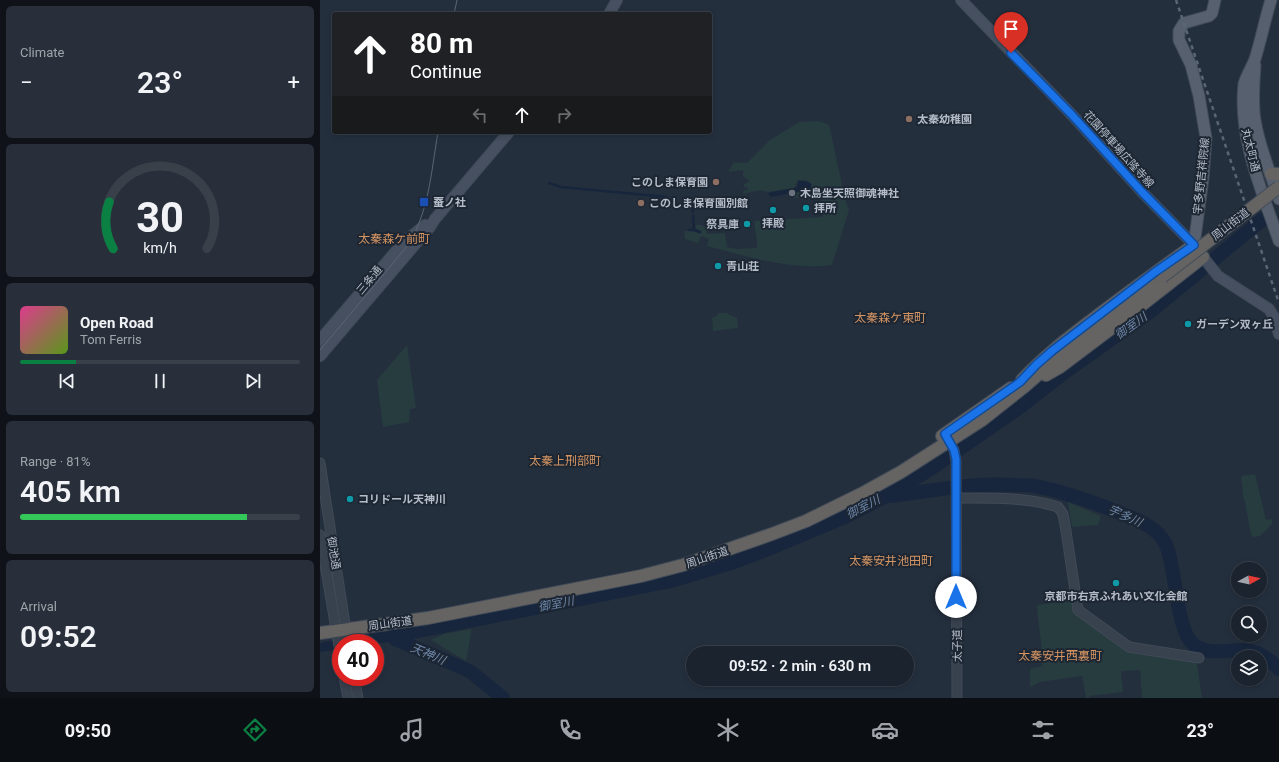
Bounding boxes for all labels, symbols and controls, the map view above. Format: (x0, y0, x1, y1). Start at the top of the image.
pin (994, 12, 1028, 53)
icon: arrive (1000, 18, 1022, 40)
text: 80 m (410, 27, 473, 60)
icon: ahead (344, 28, 396, 80)
text: Climate (20, 45, 64, 60)
text: Continue (410, 61, 482, 82)
text: 23° (137, 65, 183, 100)
text: − (20, 70, 33, 95)
text: + (288, 70, 300, 95)
icon: left (469, 104, 491, 126)
icon: ahead (511, 104, 533, 126)
icon: right (553, 104, 575, 126)
street label: 花園停車場広隆寺線 (1081, 108, 1157, 190)
place label: 太秦幼稚園 (917, 113, 972, 126)
marker: 太秦幼稚園 (904, 114, 914, 124)
street label: 丸太町通 (1239, 127, 1262, 173)
street label: 宇多野吉祥院線 (1191, 137, 1212, 215)
place label: このしま保育園 (631, 176, 708, 189)
marker: このしま保育園 (711, 177, 721, 187)
place label: 木島坐天照御魂神社 (800, 187, 899, 200)
marker: 木島坐天照御魂神社 (787, 188, 797, 198)
text: 30 (136, 192, 184, 241)
marker: 蚕ノ社 (418, 196, 430, 208)
place label: 蚕ノ社 (433, 196, 466, 209)
place label: このしま保育園別館 (649, 197, 748, 210)
marker: このしま保育園別館 (636, 198, 646, 208)
place label: 拝所 (814, 202, 836, 215)
marker: 拝所 (801, 203, 811, 213)
marker: 拝殿 (768, 205, 778, 215)
street label: 周山街道 (1209, 206, 1252, 243)
place label: 拝殿 (762, 217, 784, 230)
place label: 祭具庫 (706, 218, 739, 231)
marker: 祭具庫 (742, 219, 752, 229)
district label: 太秦森ケ前町 (358, 232, 430, 246)
text: km/h (143, 239, 177, 255)
place label: 青山荘 (726, 260, 759, 273)
marker: 青山荘 (713, 261, 723, 271)
street label: 三条通 (354, 264, 385, 297)
water label: 御室川 (1112, 309, 1151, 342)
district label: 太秦森ケ東町 (854, 311, 926, 325)
text: Open Road (80, 314, 154, 332)
place label: ガーデン双ヶ丘 (1196, 318, 1273, 331)
marker: ガーデン双ヶ丘 (1183, 319, 1193, 329)
text: Tom Ferris (80, 332, 142, 347)
icon: previous (56, 370, 78, 392)
icon: pause (149, 370, 171, 392)
icon: next (242, 370, 264, 392)
text: Range · 81% (20, 454, 90, 469)
district label: 太秦上刑部町 (529, 454, 601, 468)
text: 405 km (20, 474, 121, 509)
water label: 御室川 (844, 491, 884, 522)
place label: コリドール天神川 (358, 493, 446, 506)
marker: コリドール天神川 (345, 494, 355, 504)
water label: 宇多川 (1106, 502, 1146, 531)
street label: 御池通 (324, 535, 343, 570)
street label: 周山街道 (684, 544, 730, 571)
district label: 太秦安井池田町 (849, 554, 933, 568)
north arrow (1231, 562, 1267, 598)
map controls (1231, 562, 1267, 686)
position arrow (935, 576, 977, 618)
marker: 京都市右京ふれあい文化会館 (1111, 578, 1121, 588)
place label: 京都市右京ふれあい文化会館 (1045, 590, 1188, 603)
water label: 御室川 (537, 593, 577, 614)
text: Arrival (20, 599, 57, 614)
button: search (1231, 606, 1267, 642)
street label: 周山街道 (367, 614, 413, 633)
text: 09:52 (20, 619, 97, 654)
street label: 太子道 (951, 630, 964, 663)
speed limit sign: 40 (332, 634, 384, 686)
water label: 天神川 (409, 641, 449, 668)
district label: 太秦安井西裏町 (1018, 649, 1102, 663)
button: layers (1231, 650, 1267, 686)
text: 09:52 · 2 min · 630 m (729, 657, 871, 675)
icon: directions (241, 716, 269, 744)
icon: music (398, 716, 426, 744)
icon: phone (556, 716, 584, 744)
icon: climate (714, 716, 742, 744)
icon: car (871, 716, 899, 744)
icon: filters (1029, 716, 1057, 744)
text: 09:50 (65, 720, 111, 741)
text: 23° (1186, 720, 1214, 741)

